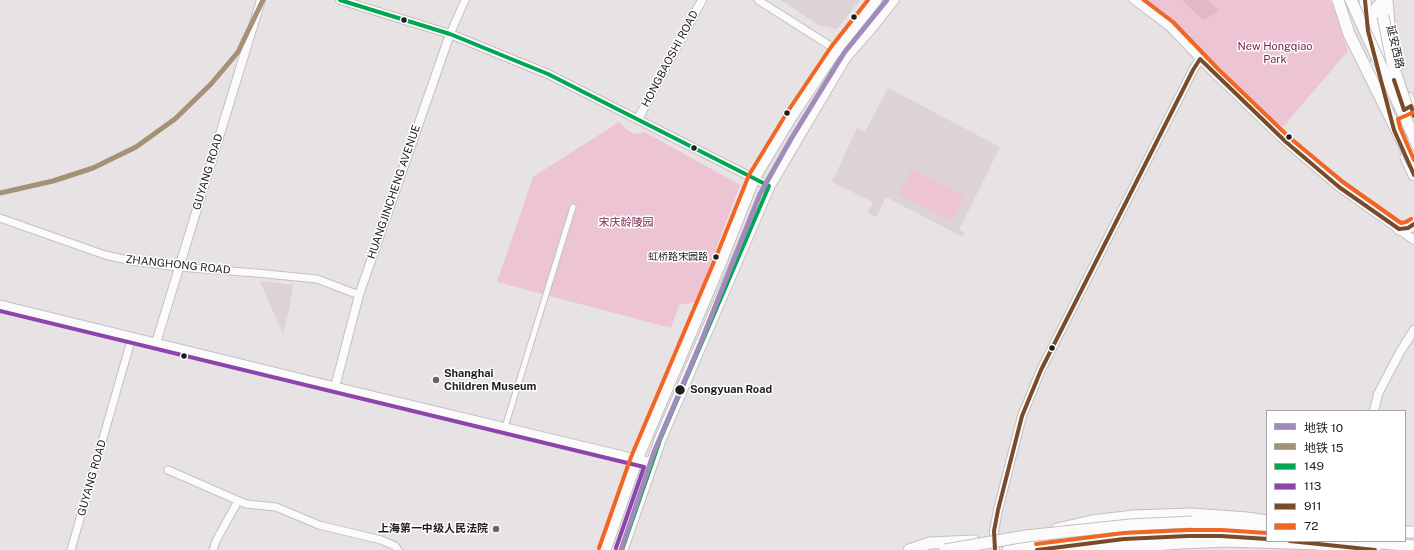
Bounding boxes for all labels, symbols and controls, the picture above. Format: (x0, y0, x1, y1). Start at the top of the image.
street label: HONGBAOSHI ROAD (639, 8, 701, 110)
unlabelled marker (849, 12, 859, 22)
unlabelled marker (399, 15, 409, 25)
street label: 延安西路 (1384, 24, 1406, 70)
park label: New Hongqiao Park (1238, 40, 1312, 66)
unlabelled marker (782, 108, 792, 118)
street label: HUANGJINCHENG AVENUE (365, 123, 423, 261)
street label: GUYANG ROAD (190, 132, 226, 212)
unlabelled marker (1284, 132, 1294, 142)
unlabelled marker (689, 143, 699, 153)
park label: 宋庆龄陵园 (599, 216, 653, 230)
place label: 虹桥路宋园路 (648, 251, 708, 263)
marker: 虹桥路宋园路 (711, 252, 721, 262)
street label: ZHANGHONG ROAD (125, 253, 231, 277)
unlabelled marker (1047, 343, 1057, 353)
unlabelled marker (179, 351, 189, 361)
place label: Shanghai Children Museum (444, 367, 536, 393)
marker: Shanghai Children Museum (431, 375, 441, 385)
marker: Songyuan Road (673, 383, 687, 397)
place label: Songyuan Road (690, 383, 772, 397)
legend (1266, 410, 1406, 542)
text: 地铁 10 (1304, 421, 1343, 435)
street label: GUYANG ROAD (75, 438, 109, 518)
text: 地铁 15 (1304, 441, 1344, 455)
text: 149 (1304, 459, 1324, 473)
text: 113 (1304, 479, 1321, 493)
text: 911 (1304, 499, 1321, 513)
text: 72 (1304, 519, 1318, 533)
place label: 上海第一中级人民法院 (378, 522, 488, 536)
marker: 上海第一中级人民法院 (491, 524, 501, 534)

